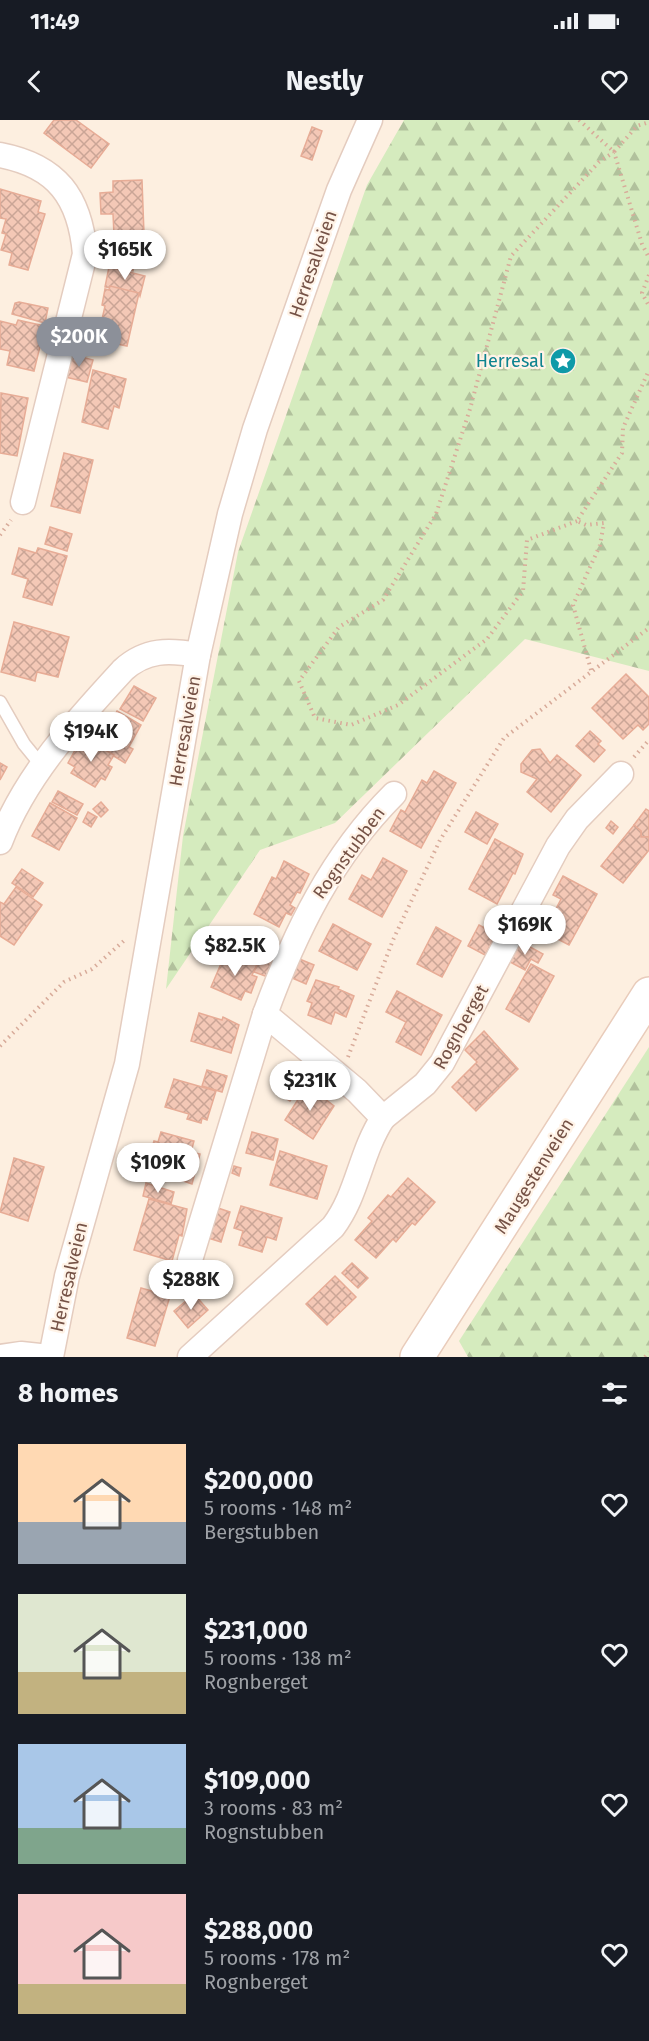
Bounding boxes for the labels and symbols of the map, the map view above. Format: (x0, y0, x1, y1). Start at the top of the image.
street label: Herresalveien (284, 207, 342, 321)
pin: $165K (83, 230, 167, 281)
pin: $200K (37, 317, 121, 368)
place icon: Herresal (548, 346, 578, 376)
place label: Herresal (476, 350, 544, 372)
street label: Herresalveien (164, 674, 206, 788)
pin: $194K (49, 712, 133, 763)
street label: Rognstubben (308, 803, 390, 903)
pin: $169K (483, 905, 567, 956)
pin: $82.5K (186, 926, 284, 977)
street label: Rognberget (429, 980, 494, 1073)
pin: $231K (268, 1061, 352, 1112)
street label: Maugestenveien (490, 1114, 578, 1238)
pin: $109K (116, 1143, 200, 1194)
street label: Herresalveien (46, 1220, 92, 1334)
pin: $288K (149, 1260, 233, 1311)

